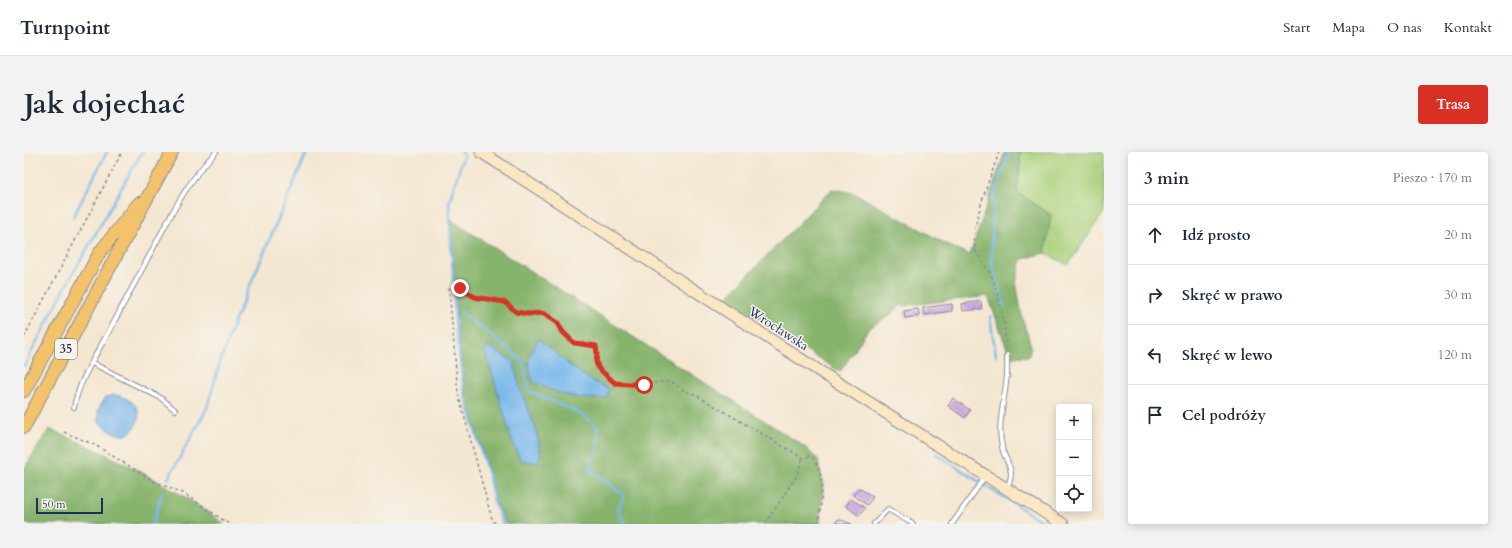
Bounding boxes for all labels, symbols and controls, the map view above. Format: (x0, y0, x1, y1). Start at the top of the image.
text: Turnpoint (20, 15, 110, 41)
text: Start (1283, 18, 1310, 37)
text: Mapa (1332, 18, 1365, 37)
text: O nas (1387, 18, 1422, 37)
text: Kontakt (1444, 18, 1492, 37)
text: Jak dojechać (24, 85, 185, 123)
button: Trasa (1418, 85, 1488, 124)
text: 3 min (1144, 167, 1189, 190)
text: Pieszo · 170 m (1393, 169, 1472, 187)
icon: ahead (1144, 224, 1166, 246)
text: Idź prosto (1182, 225, 1250, 245)
text: 20 m (1444, 226, 1472, 244)
route end (451, 279, 469, 297)
icon: right (1144, 284, 1166, 306)
text: Skręć w prawo (1182, 285, 1283, 305)
text: 30 m (1444, 286, 1472, 304)
street label: Wrocławska (744, 302, 812, 355)
road number: 35 (55, 339, 77, 359)
icon: left (1144, 344, 1166, 366)
text: Skręć w lewo (1182, 345, 1272, 365)
text: 120 m (1438, 346, 1472, 364)
route start (635, 376, 653, 394)
map controls (1056, 404, 1092, 512)
button: + (1056, 404, 1092, 440)
icon: arrive (1144, 404, 1166, 426)
text: Cel podróży (1182, 405, 1266, 425)
button: − (1056, 440, 1092, 476)
button: locate (1056, 476, 1092, 512)
scale bar (36, 496, 103, 515)
text: 50 m (42, 497, 66, 512)

